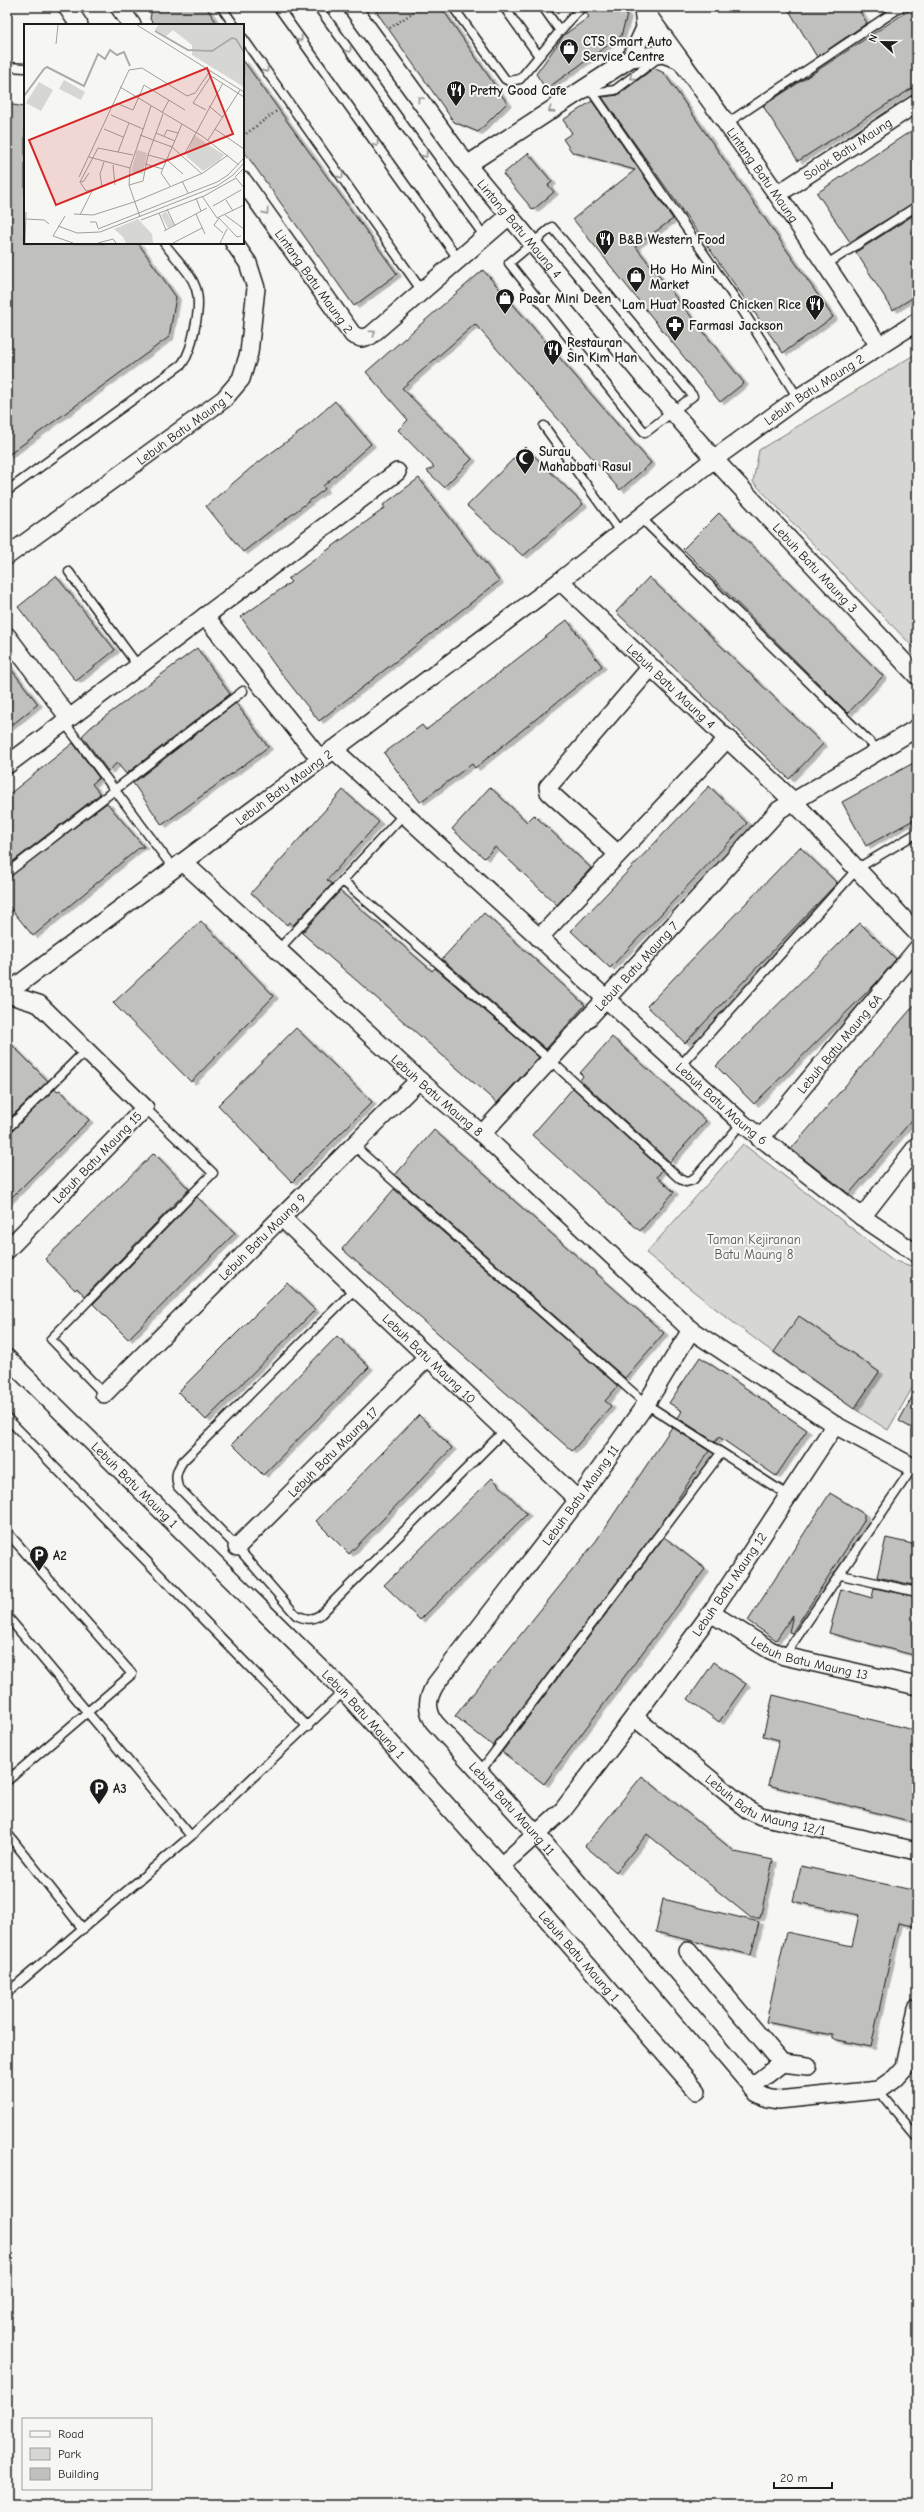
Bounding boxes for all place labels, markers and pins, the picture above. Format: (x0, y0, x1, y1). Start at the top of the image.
place label: CTS Smart Auto Service Centre (583, 34, 672, 64)
shop icon: CTS Smart Auto Service Centre (558, 37, 580, 65)
restaurant icon: Pretty Good Cafe (445, 79, 467, 107)
place label: Pretty Good Cafe (470, 83, 567, 98)
restaurant icon: B&B Western Food (594, 228, 616, 256)
place label: B&B Western Food (619, 232, 725, 247)
place label: Ho Ho Mini Market (650, 262, 715, 292)
shop icon: Ho Ho Mini Market (625, 265, 647, 293)
shop icon: Pasar Mini Deen (494, 287, 516, 315)
place label: Pasar Mini Deen (519, 291, 611, 306)
restaurant icon: Lam Huat Roasted Chicken Rice (804, 293, 826, 321)
place label: Lam Huat Roasted Chicken Rice (622, 297, 802, 312)
pharmacy icon: Farmasi Jackson (664, 314, 686, 342)
place label: Farmasi Jackson (689, 318, 783, 333)
place label: Restauran Sin Kim Han (567, 335, 637, 365)
restaurant icon: Restauran Sin Kim Han (542, 338, 564, 366)
place label: Surau Mahabbati Rasul (539, 444, 631, 474)
mosque icon: Surau Mahabbati Rasul (514, 447, 536, 475)
parking icon: A2 (28, 1544, 50, 1572)
place label: A2 (53, 1548, 67, 1563)
parking icon: A3 (88, 1777, 110, 1805)
place label: A3 (113, 1781, 127, 1796)

